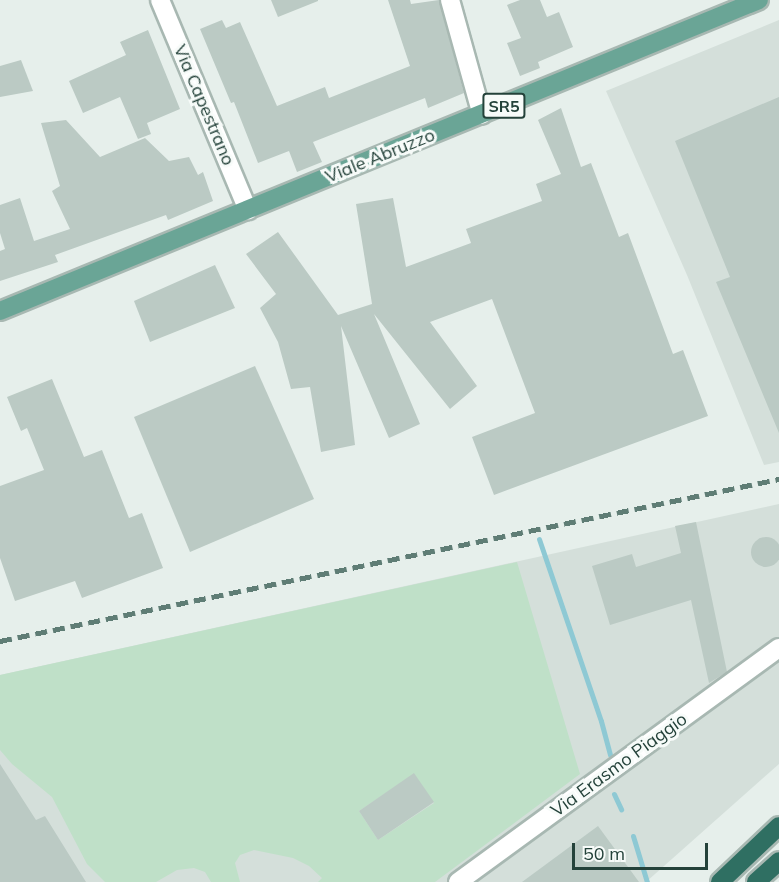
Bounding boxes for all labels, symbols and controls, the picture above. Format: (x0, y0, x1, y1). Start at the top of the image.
street label: Via Capestrano (169, 41, 239, 169)
road number: SR5 (482, 93, 526, 119)
street label: Viale Abruzzo (322, 124, 438, 188)
street label: Via Erasmo Piaggio (547, 708, 691, 822)
scale bar (575, 831, 712, 869)
text: 50 m (583, 842, 625, 865)

